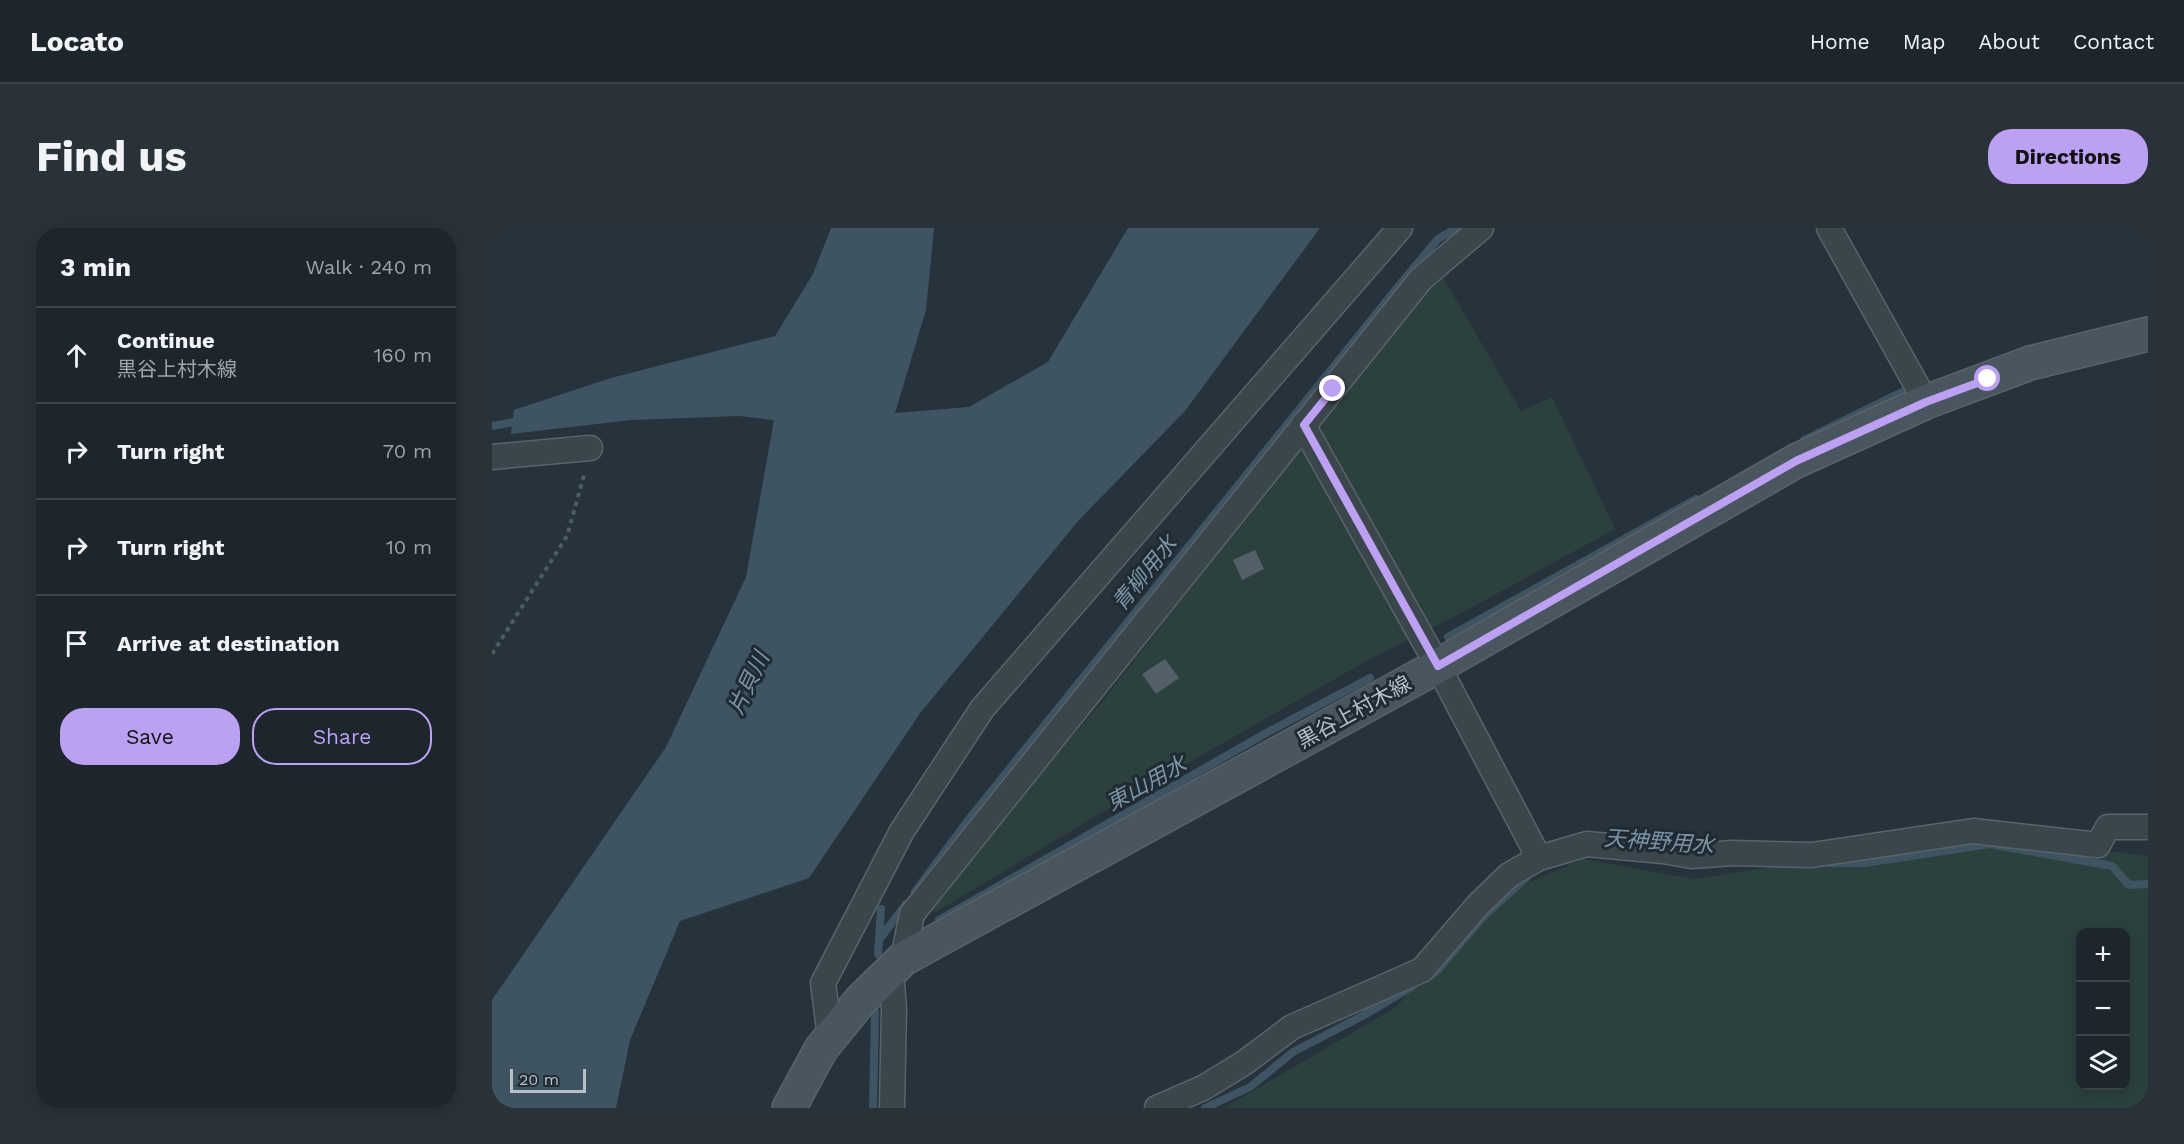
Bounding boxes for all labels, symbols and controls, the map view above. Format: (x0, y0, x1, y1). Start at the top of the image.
text: Locato (30, 25, 124, 58)
text: Home (1810, 29, 1870, 54)
text: Map (1903, 29, 1946, 54)
text: About (1979, 29, 2040, 54)
text: Contact (2073, 29, 2154, 54)
button: Directions (1988, 129, 2148, 184)
text: Find us (36, 132, 187, 181)
text: 3 min (60, 252, 131, 282)
text: Walk · 240 m (305, 255, 432, 279)
text: Continue (117, 328, 215, 353)
icon: ahead (60, 339, 93, 372)
text: 160 m (374, 343, 432, 367)
text: 黒谷上村木線 (117, 357, 237, 381)
route start (1974, 365, 2000, 391)
route end (1319, 375, 1345, 401)
icon: right (60, 435, 93, 468)
text: Turn right (117, 439, 224, 464)
text: 70 m (383, 439, 432, 463)
water label: 青柳用水 (1107, 530, 1183, 615)
icon: right (60, 531, 93, 564)
text: Turn right (117, 535, 224, 560)
text: 10 m (386, 535, 432, 559)
icon: arrive (60, 627, 93, 660)
text: Arrive at destination (117, 631, 340, 656)
water label: 片貝川 (723, 646, 775, 718)
street label: 黒谷上村木線 (1293, 670, 1415, 753)
button: Save (60, 708, 240, 765)
button: Share (252, 708, 432, 765)
water label: 東山用水 (1102, 750, 1193, 816)
water label: 天神野用水 (1603, 825, 1717, 858)
map controls (2076, 928, 2130, 1090)
button: + (2076, 928, 2130, 982)
button: − (2076, 982, 2130, 1036)
button: layers (2076, 1036, 2130, 1090)
scale bar (510, 1066, 586, 1094)
text: 20 m (519, 1070, 559, 1089)

